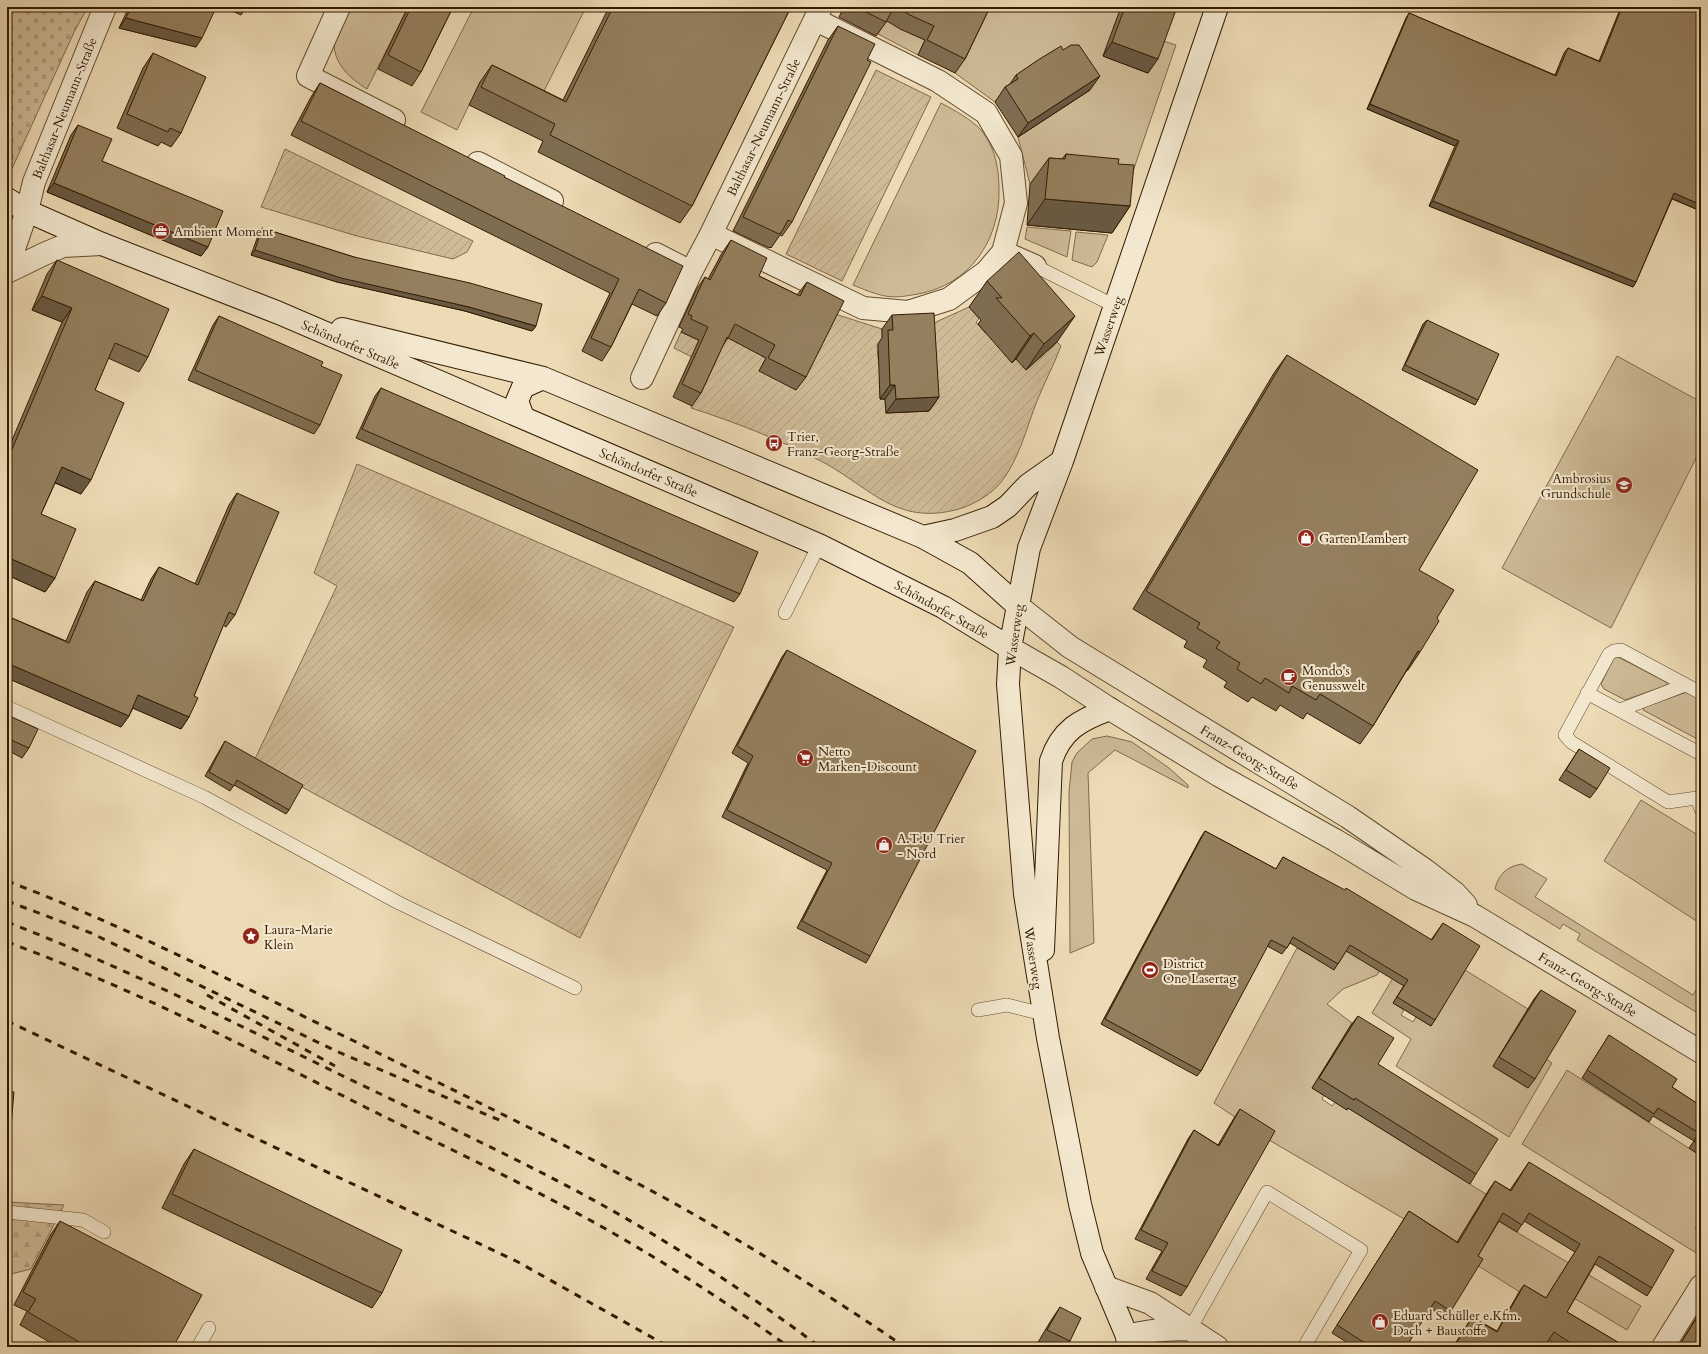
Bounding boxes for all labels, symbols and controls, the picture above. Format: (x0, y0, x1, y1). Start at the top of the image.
street label: Balthasar-Neumann-Straße (28, 35, 102, 182)
street label: Balthasar-Neumann-Straße (723, 56, 805, 199)
office icon: Ambient Moment (151, 221, 171, 241)
place label: Ambient Moment (174, 223, 273, 241)
street label: Wasserweg (1090, 293, 1128, 360)
street label: Schöndorfer Straße (299, 316, 403, 374)
place label: Trier, Franz-Georg-Straße (787, 428, 900, 461)
bus stop icon: Trier, Franz-Georg-Straße (764, 433, 784, 453)
street label: Schöndorfer Straße (597, 444, 701, 502)
place label: Ambrosius Grundschule (1541, 470, 1611, 503)
school or university icon: Ambrosius Grundschule (1614, 475, 1634, 495)
shop icon: Garten Lambert (1296, 528, 1316, 548)
place label: Garten Lambert (1319, 530, 1407, 548)
street label: Schöndorfer Straße (891, 576, 992, 643)
street label: Wasserweg (1002, 602, 1028, 669)
place label: Mondo's Genusswelt (1302, 662, 1365, 695)
cafe icon: Mondo's Genusswelt (1279, 667, 1299, 687)
street label: Franz-Georg-Straße (1197, 721, 1302, 795)
place label: Netto Marken-Discount (818, 743, 917, 776)
supermarket icon: Netto Marken-Discount (795, 748, 815, 768)
place label: A.T.U Trier - Nord (897, 830, 965, 863)
shop icon: A.T.U Trier - Nord (874, 835, 894, 855)
place label: Laura-Marie Klein (264, 921, 333, 954)
street label: Wasserweg (1019, 925, 1047, 991)
place icon: Laura-Marie Klein (241, 926, 261, 946)
street label: Franz-Georg-Straße (1535, 948, 1640, 1022)
place label: District One Lasertag (1163, 955, 1237, 988)
sports icon: District One Lasertag (1140, 960, 1160, 980)
place label: Eduard Schüller e.Kfm. Dach + Baustoffe (1393, 1307, 1520, 1340)
shop icon: Eduard Schüller e.Kfm. Dach + Baustoffe (1370, 1312, 1390, 1332)

